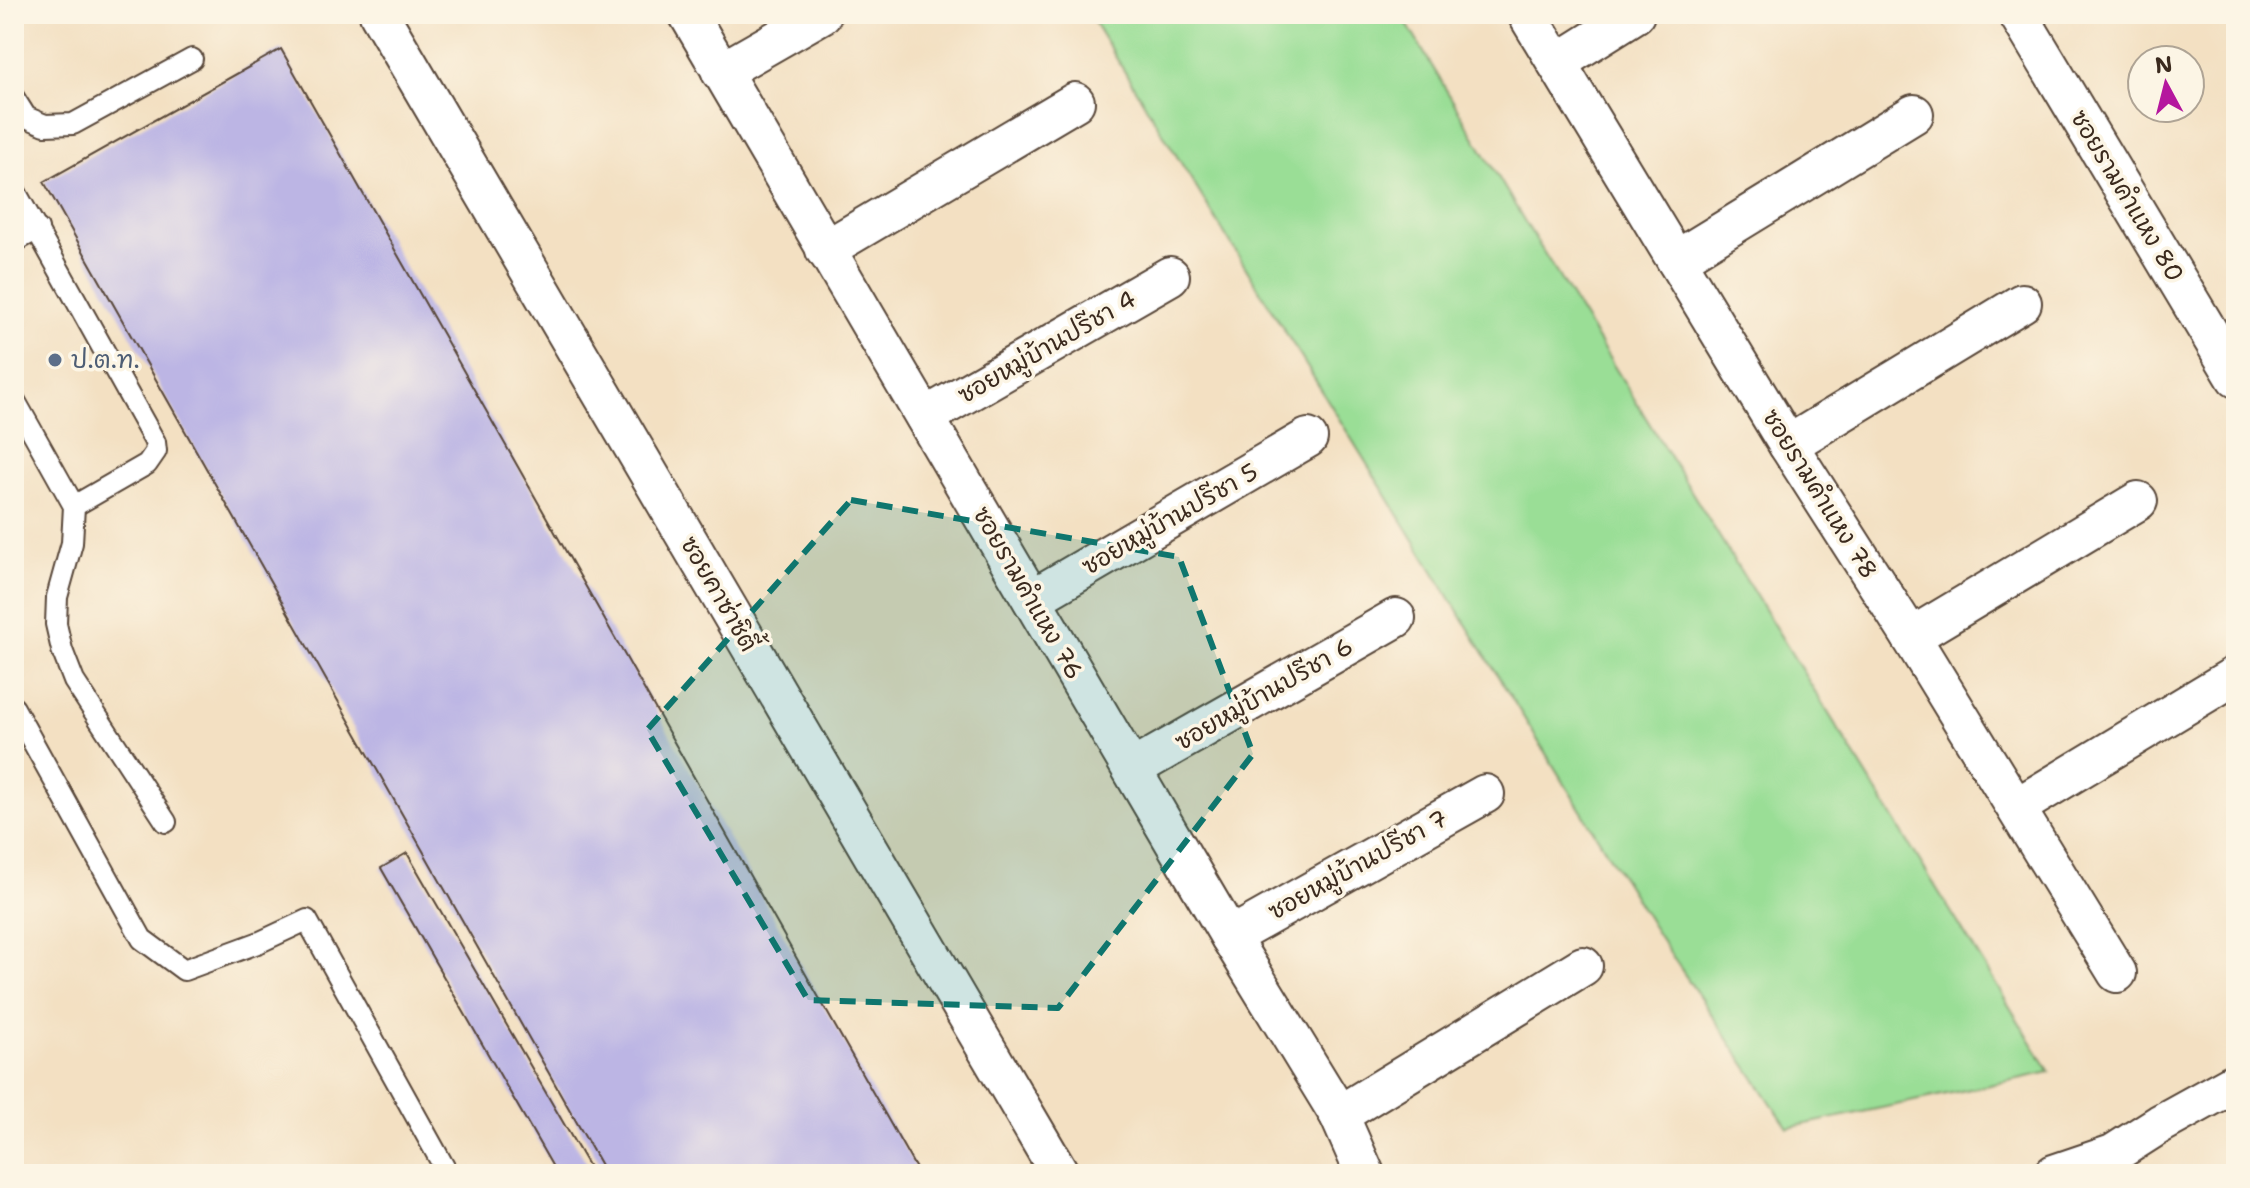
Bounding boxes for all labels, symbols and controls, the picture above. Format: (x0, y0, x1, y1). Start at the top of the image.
north arrow (2126, 44, 2206, 124)
text: N (2153, 49, 2174, 80)
street label: ซอยรามคำแหง 80 (2063, 104, 2191, 288)
street label: ซอยหมู่บ้านปรีชา 4 (952, 283, 1143, 413)
place label: ป.ต.ท. (71, 344, 140, 376)
marker: ป.ต.ท. (46, 351, 64, 369)
street label: ซอยรามคำแหง 78 (1755, 403, 1885, 585)
street label: ซอยหมู่บ้านปรีชา 5 (1076, 456, 1265, 584)
street label: ซอยรามคำแหง 76 (965, 501, 1091, 685)
street label: ซอยคาซ่าซิตี้ (673, 527, 772, 660)
street label: ซอยหมู่บ้านปรีชา 6 (1169, 630, 1360, 760)
street label: ซอยหมู่บ้านปรีชา 7 (1263, 802, 1454, 929)

